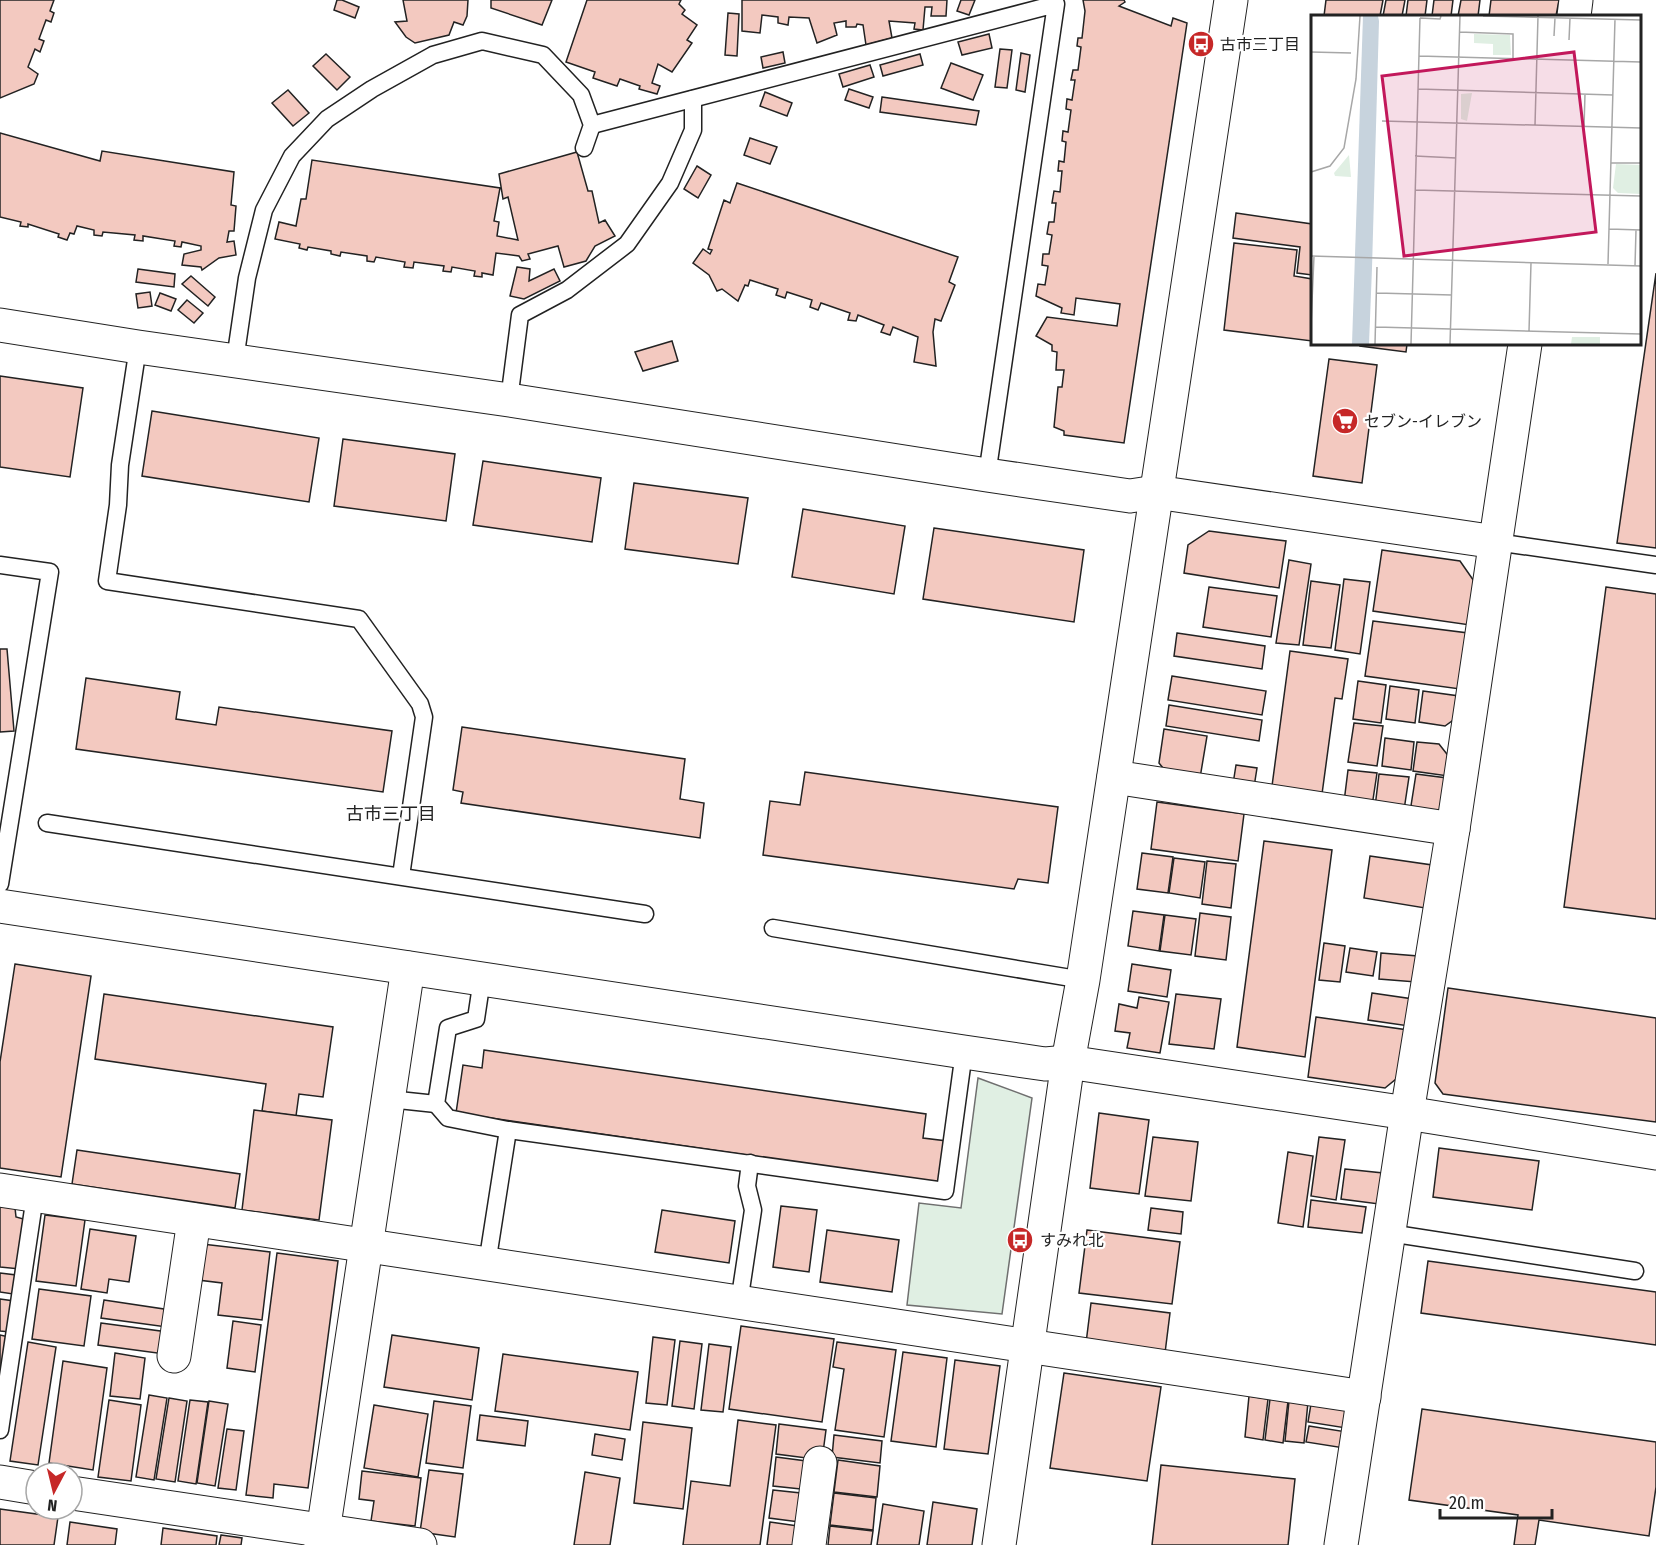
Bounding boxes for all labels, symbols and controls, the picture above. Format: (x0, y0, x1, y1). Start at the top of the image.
inset map (1311, 15, 1641, 345)
bus stop icon: 古市三丁目 (1186, 29, 1216, 59)
place label: 古市三丁目 (1220, 35, 1300, 54)
supermarket icon: セブン-イレブン (1330, 406, 1360, 436)
place label: セブン-イレブン (1364, 412, 1482, 431)
district label: 古市三丁目 (346, 803, 436, 825)
bus stop icon: すみれ北 (1005, 1225, 1035, 1255)
place label: すみれ北 (1040, 1231, 1104, 1250)
north arrow (24, 1461, 84, 1521)
scale bar (1440, 1482, 1552, 1520)
text: 20 m (1449, 1492, 1484, 1514)
text: N (46, 1495, 58, 1515)

